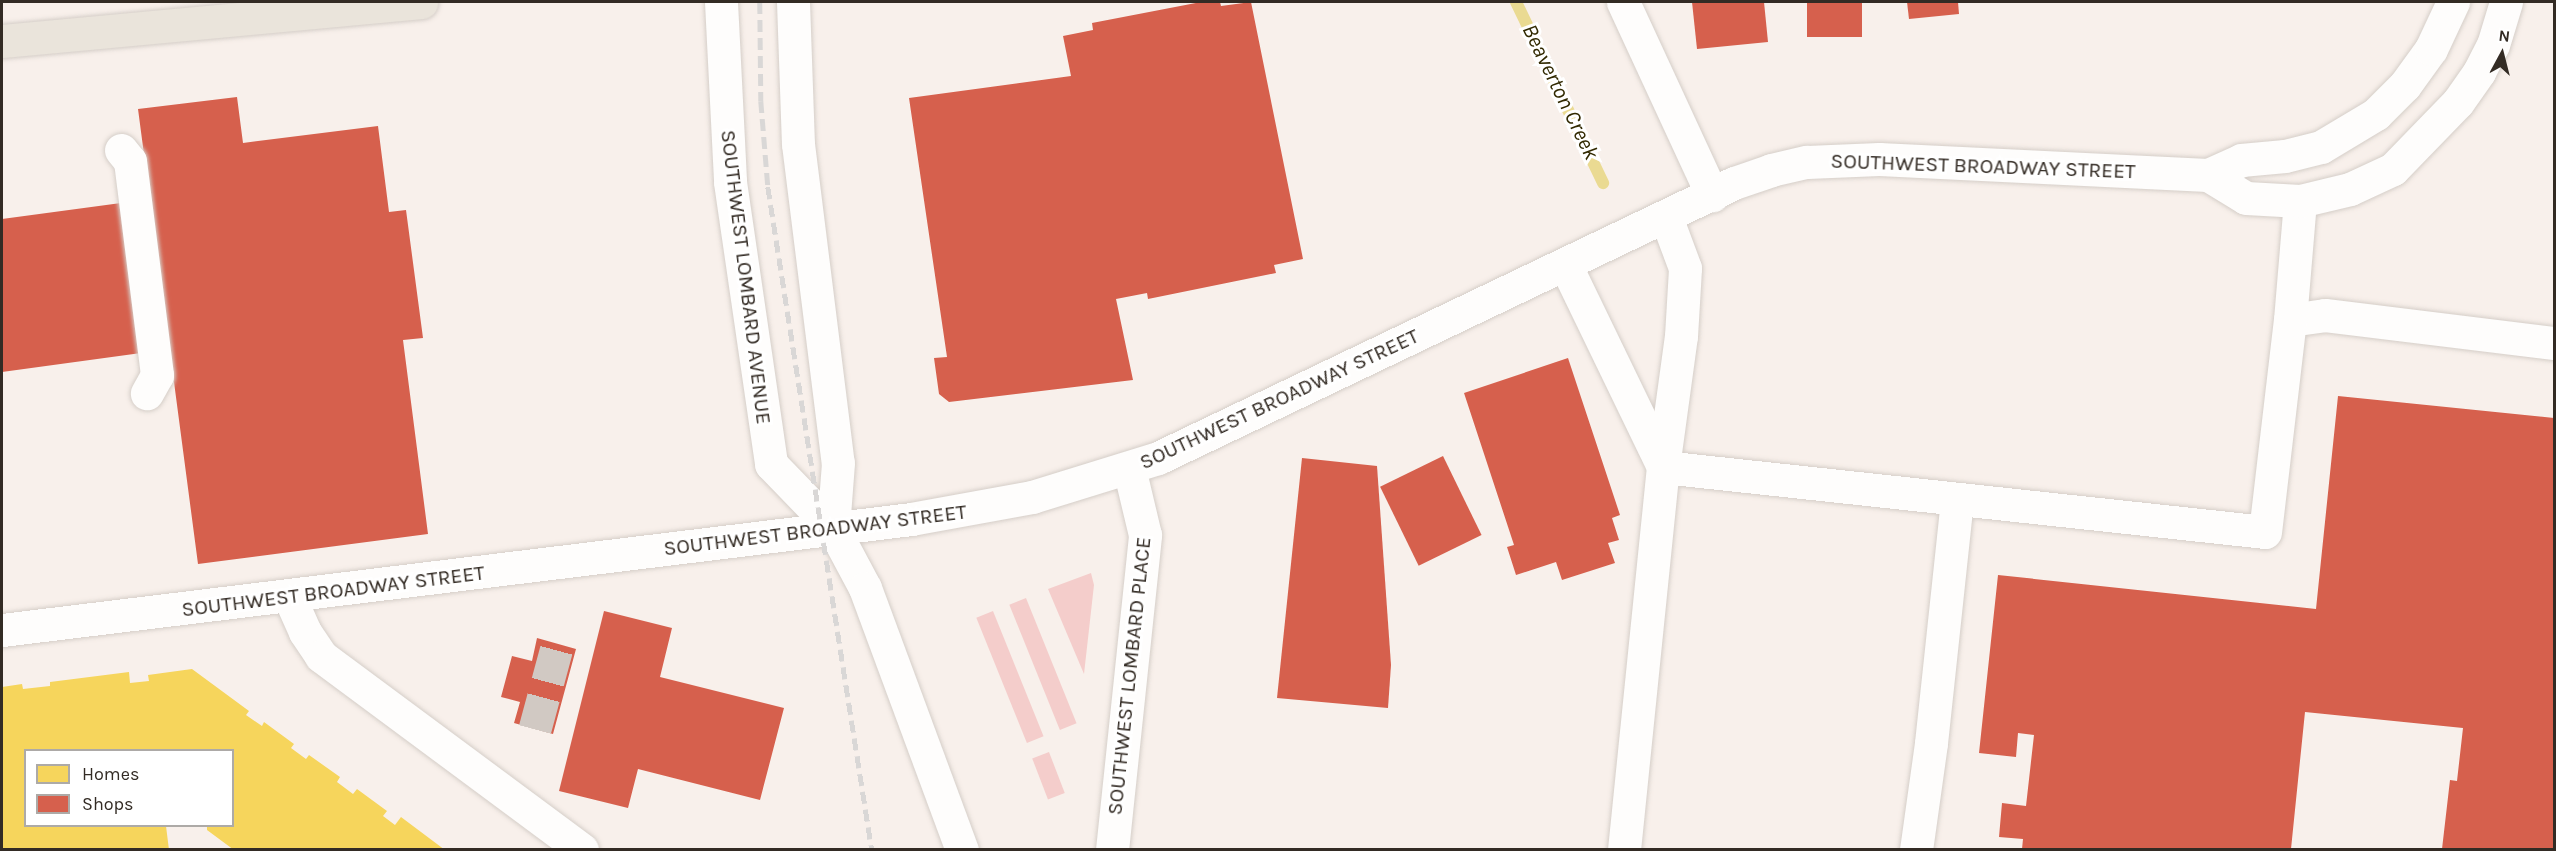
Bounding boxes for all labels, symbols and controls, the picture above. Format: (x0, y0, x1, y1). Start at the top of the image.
water label: Beaverton Creek (1516, 20, 1604, 164)
north arrow (2472, 24, 2532, 84)
text: N (2497, 26, 2511, 46)
street label: SOUTHWEST LOMBARD AVENUE (715, 128, 777, 426)
street label: SOUTHWEST BROADWAY STREET (1830, 148, 2136, 184)
street label: SOUTHWEST BROADWAY STREET (1135, 323, 1423, 475)
street label: SOUTHWEST BROADWAY STREET (662, 499, 968, 561)
street label: SOUTHWEST LOMBARD PLACE (1102, 536, 1156, 816)
street label: SOUTHWEST BROADWAY STREET (180, 560, 486, 622)
legend (24, 749, 234, 827)
text: Homes (82, 763, 139, 785)
text: Shops (82, 793, 134, 815)

